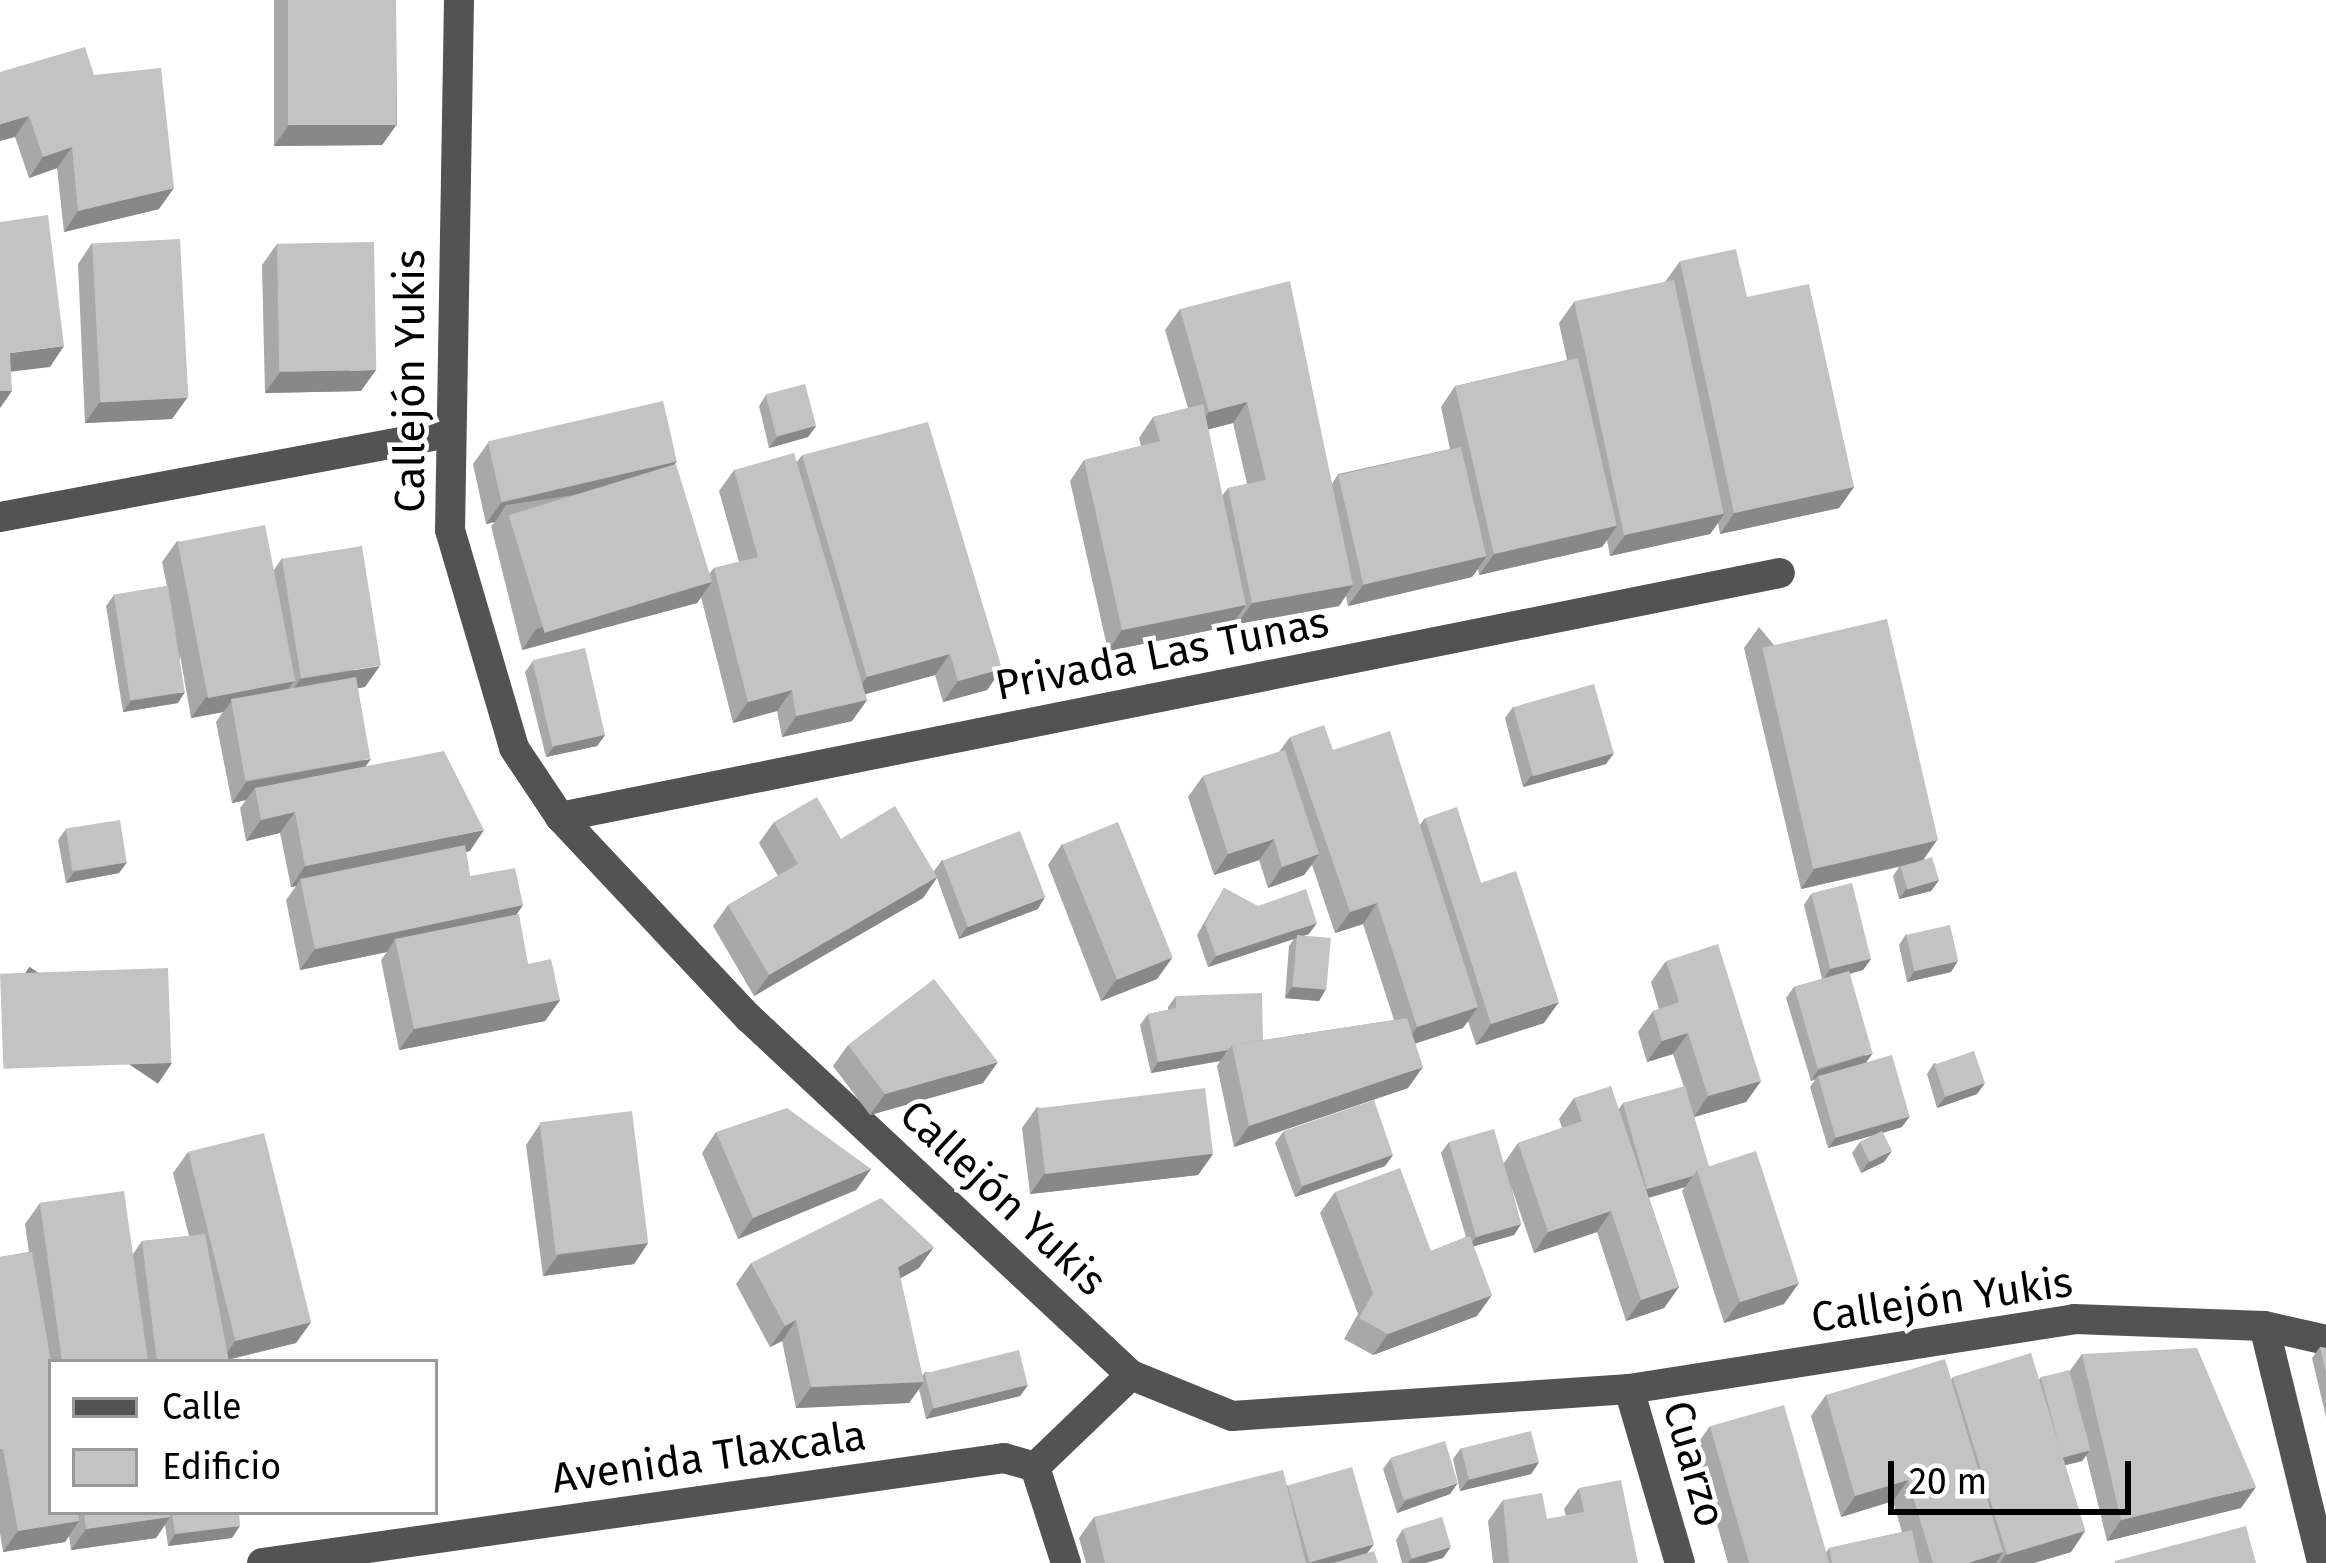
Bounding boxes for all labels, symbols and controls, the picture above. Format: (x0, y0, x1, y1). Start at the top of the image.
street label: Callejón Yukis (385, 249, 435, 513)
street label: Privada Las Tunas (991, 597, 1333, 711)
street label: Callejón Yukis (890, 1090, 1116, 1306)
street label: Callejón Yukis (1808, 1257, 2076, 1343)
legend (48, 1359, 438, 1515)
text: Calle (162, 1385, 242, 1429)
street label: Cuarzo (1652, 1395, 1736, 1533)
street label: Avenida Tlaxcala (549, 1410, 869, 1504)
scale bar (1894, 1437, 2137, 1511)
text: Edificio (162, 1445, 281, 1489)
text: 20 m (1909, 1460, 1987, 1504)

